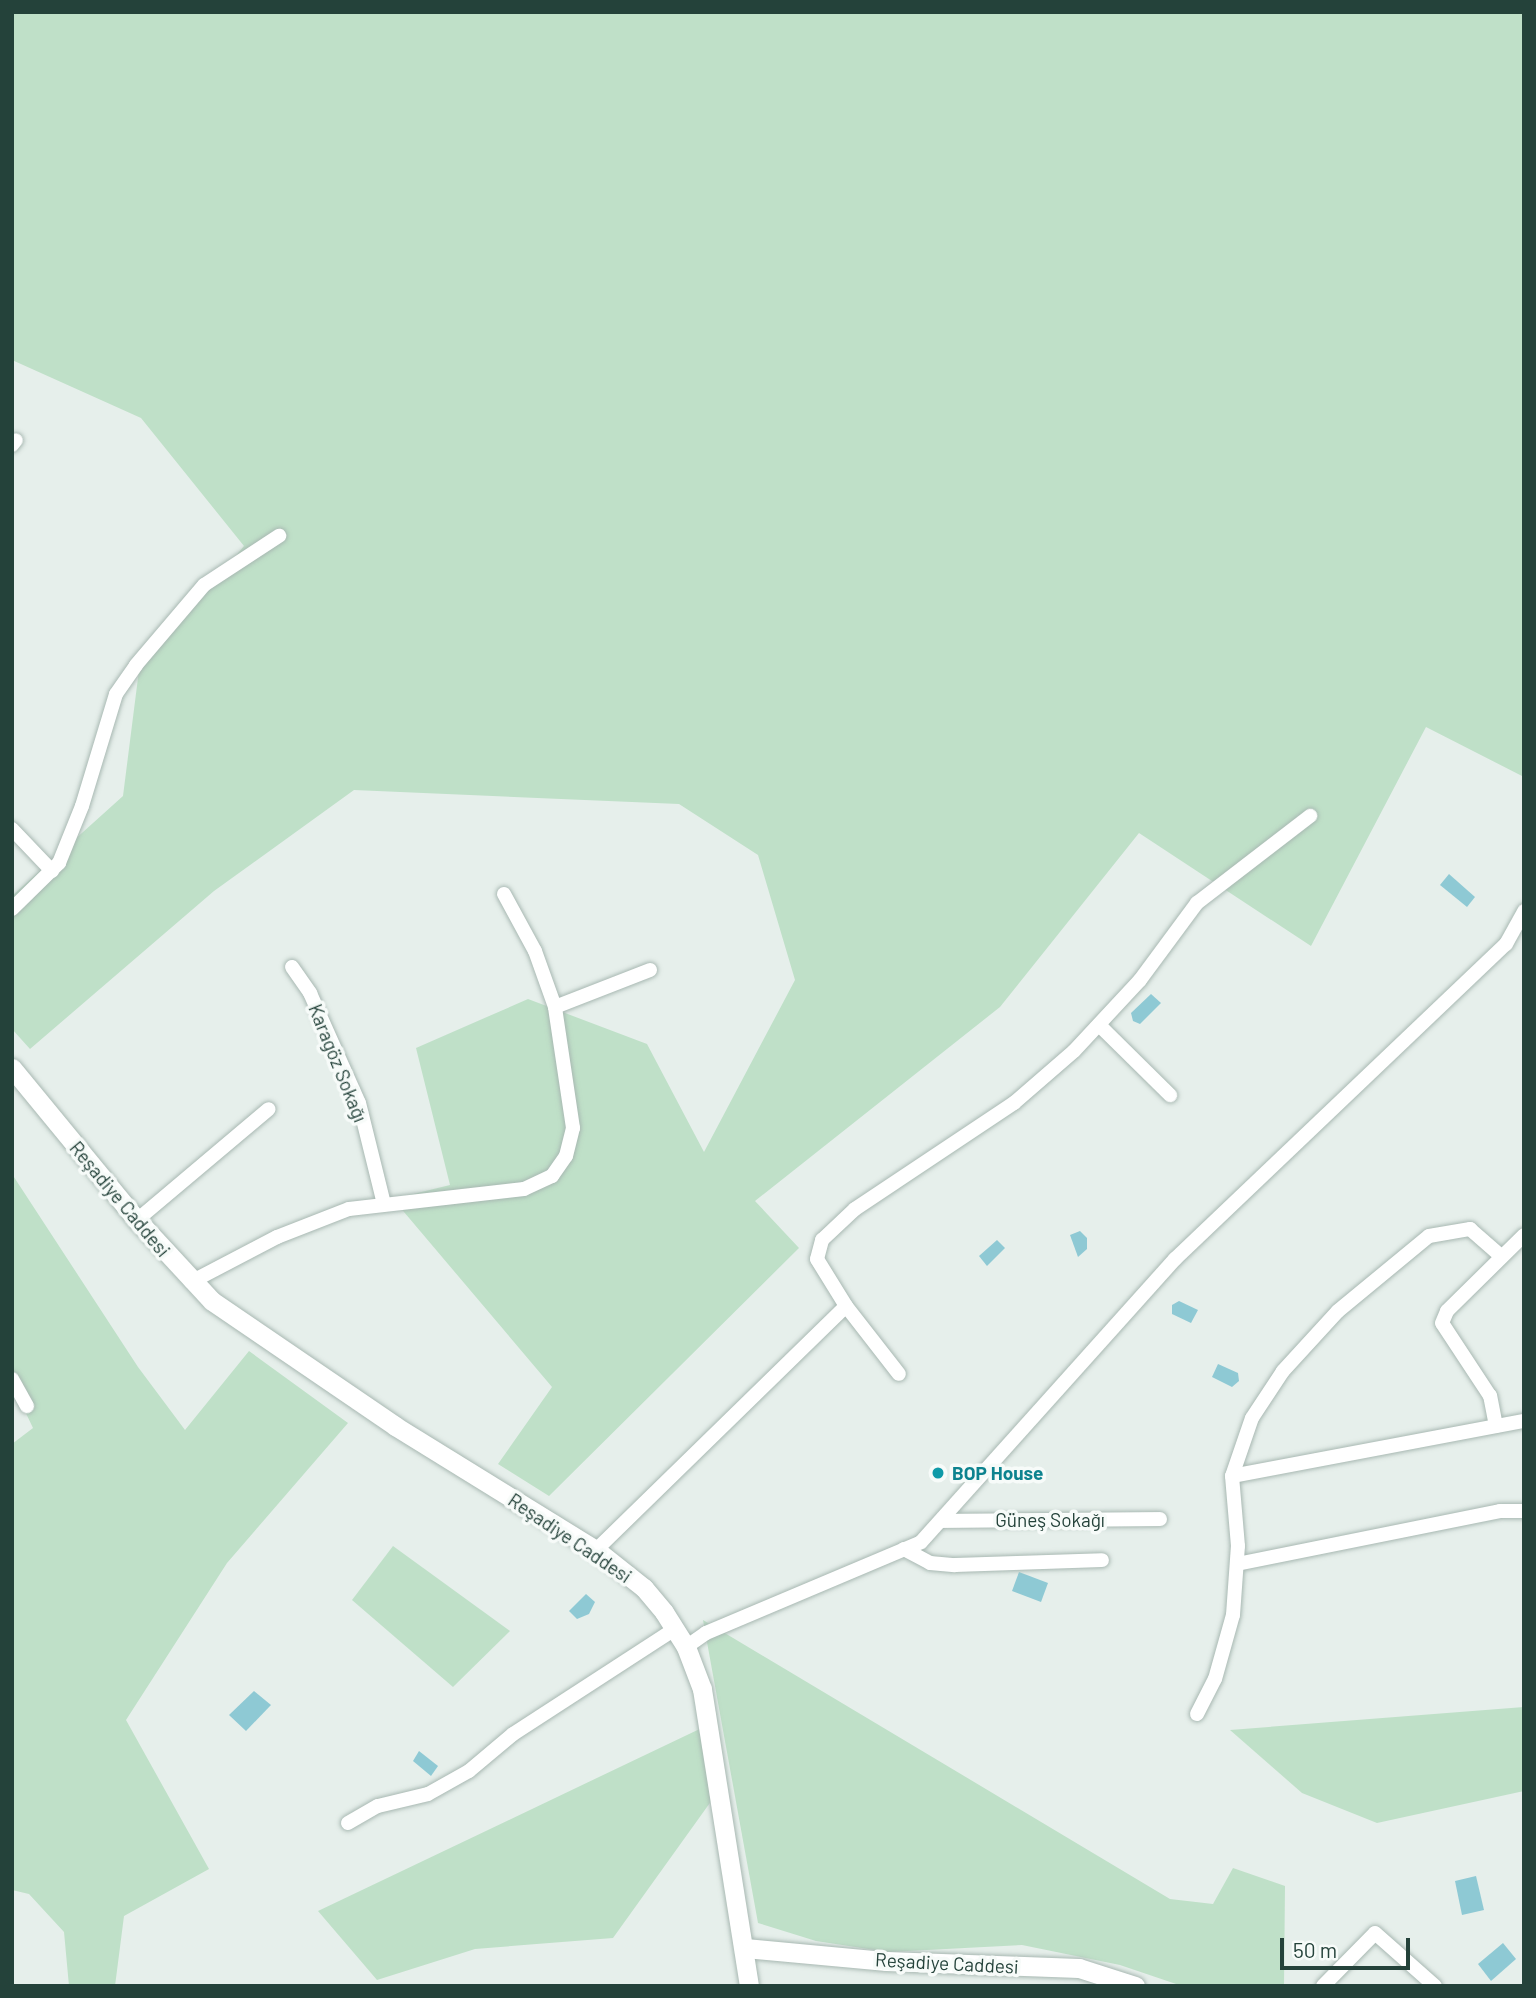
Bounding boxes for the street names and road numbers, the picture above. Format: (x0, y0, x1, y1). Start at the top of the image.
street label: Karagöz Sokağı (304, 1001, 372, 1125)
street label: Reşadiye Caddesi (65, 1137, 175, 1261)
street label: Reşadiye Caddesi (504, 1488, 636, 1588)
street label: Güneş Sokağı (995, 1509, 1105, 1531)
street label: Reşadiye Caddesi (875, 1948, 1019, 1978)

